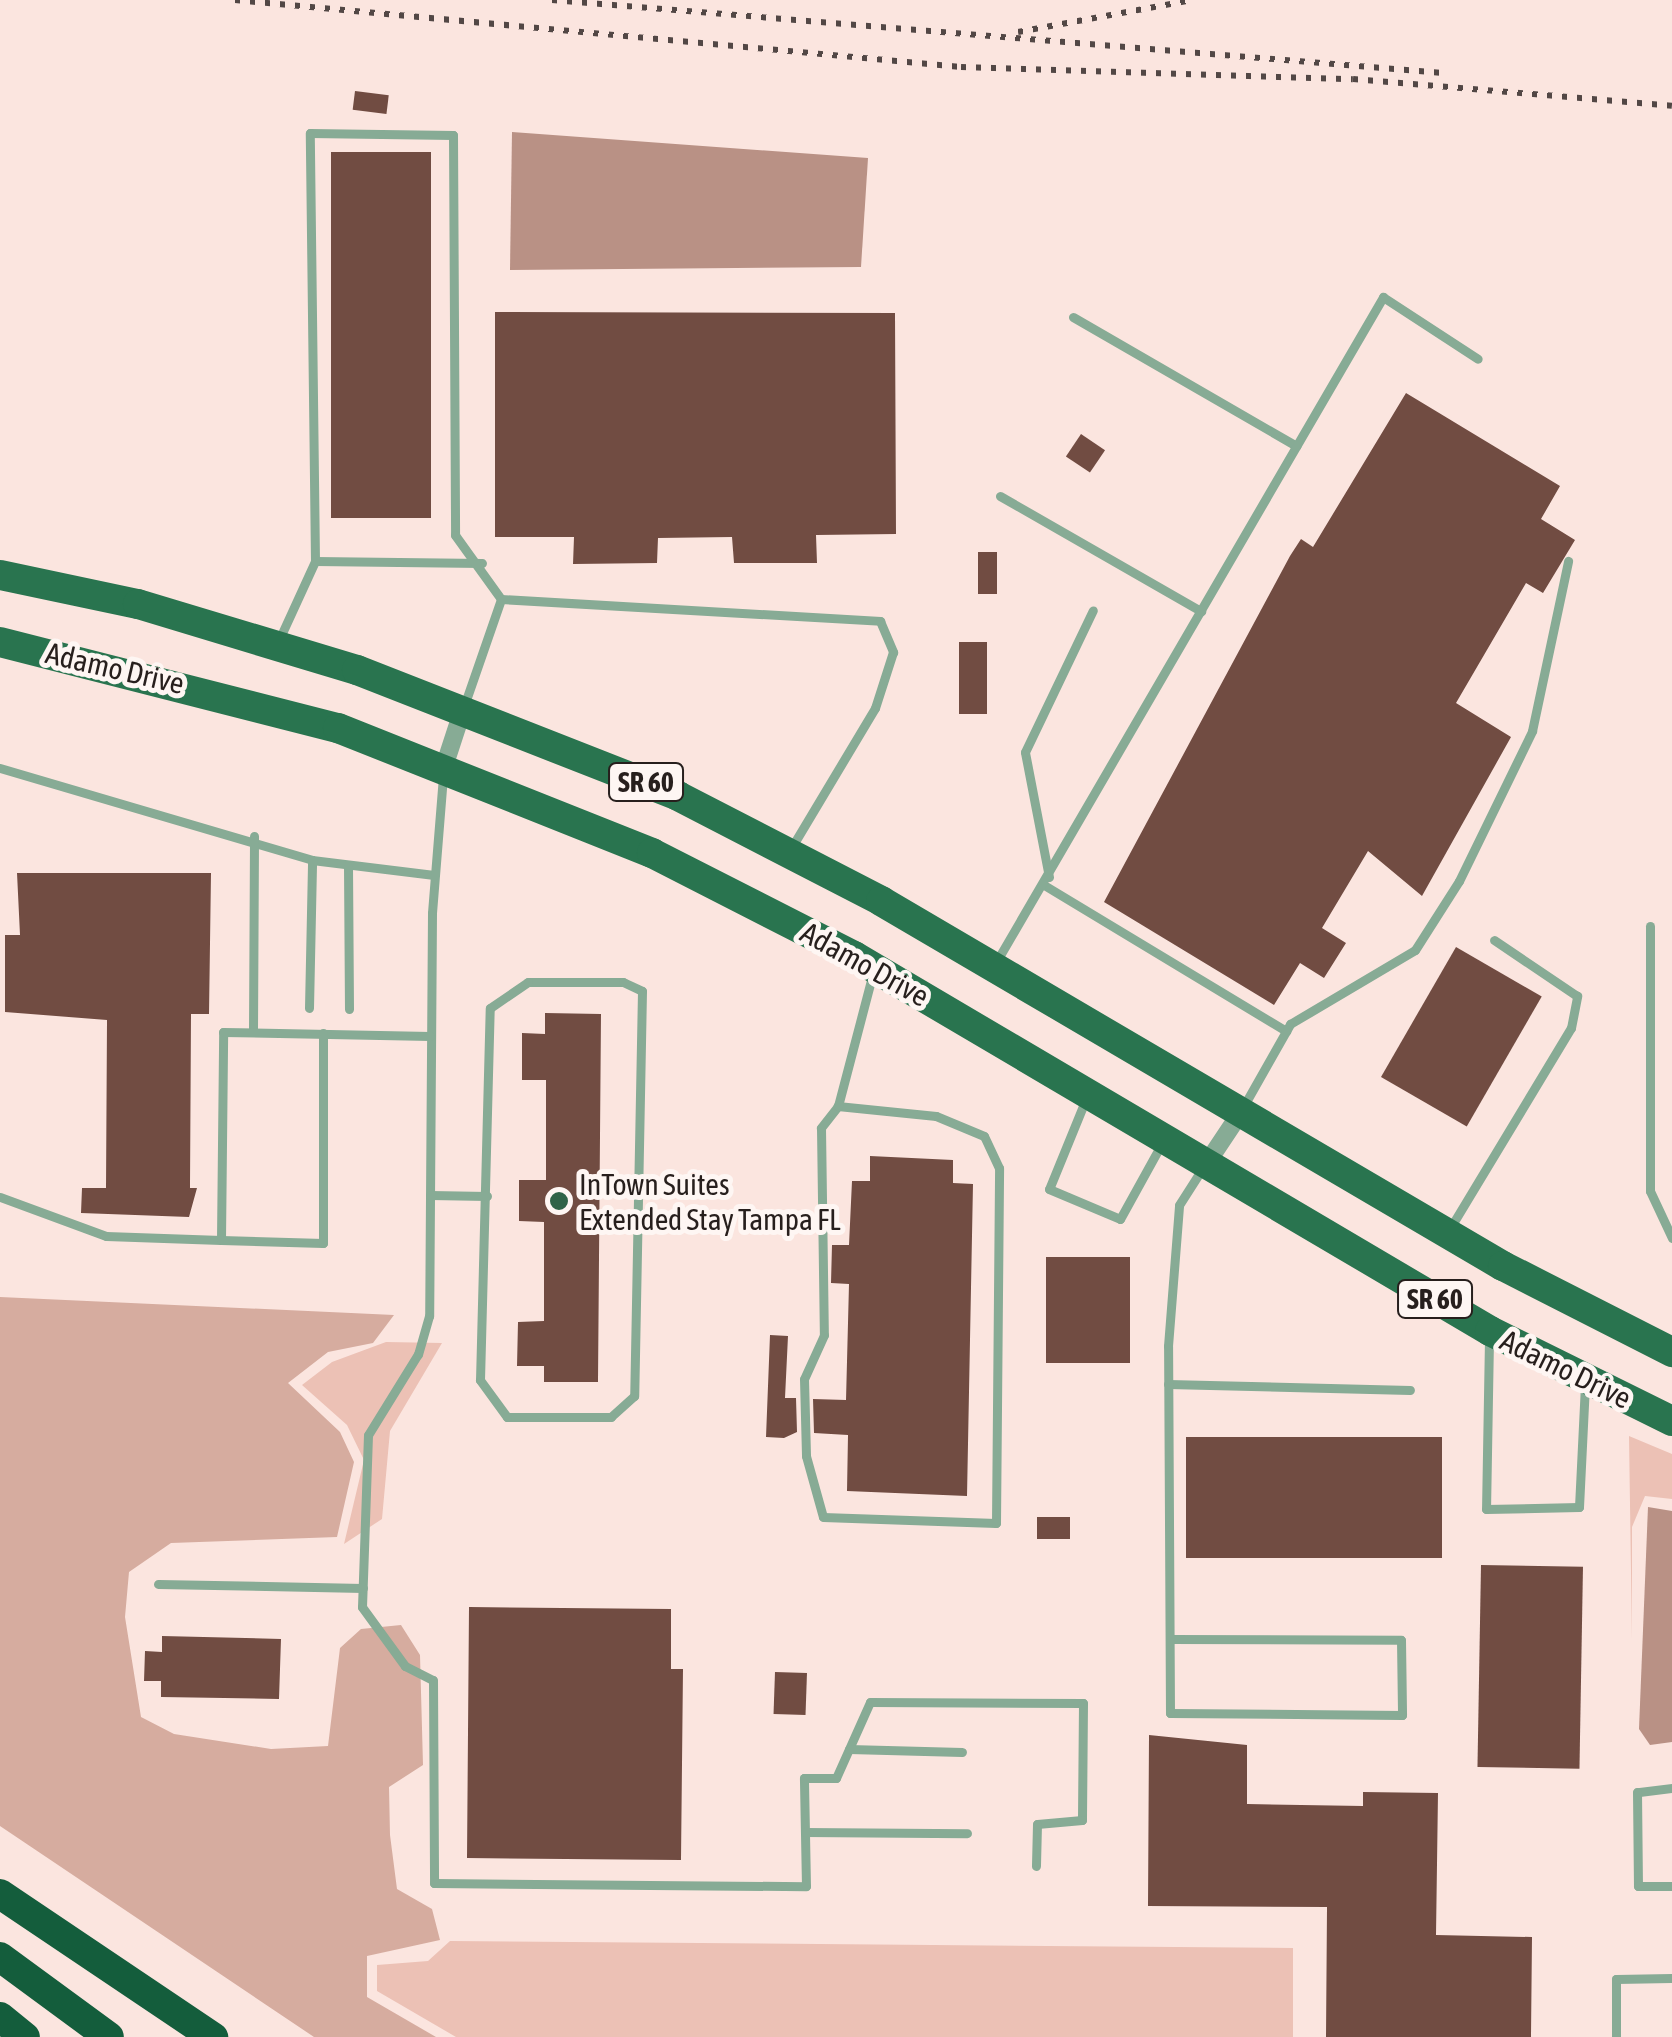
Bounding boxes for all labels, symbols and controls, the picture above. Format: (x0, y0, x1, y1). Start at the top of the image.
street label: Adamo Drive (42, 635, 188, 701)
road number: SR 60 (606, 759, 686, 805)
street label: Adamo Drive (795, 914, 935, 1014)
place label: InTown Suites Extended Stay Tampa FL (579, 1166, 841, 1236)
marker: InTown Suites Extended Stay Tampa FL (548, 1190, 570, 1212)
road number: SR 60 (1395, 1276, 1475, 1322)
street label: Adamo Drive (1495, 1322, 1637, 1416)

